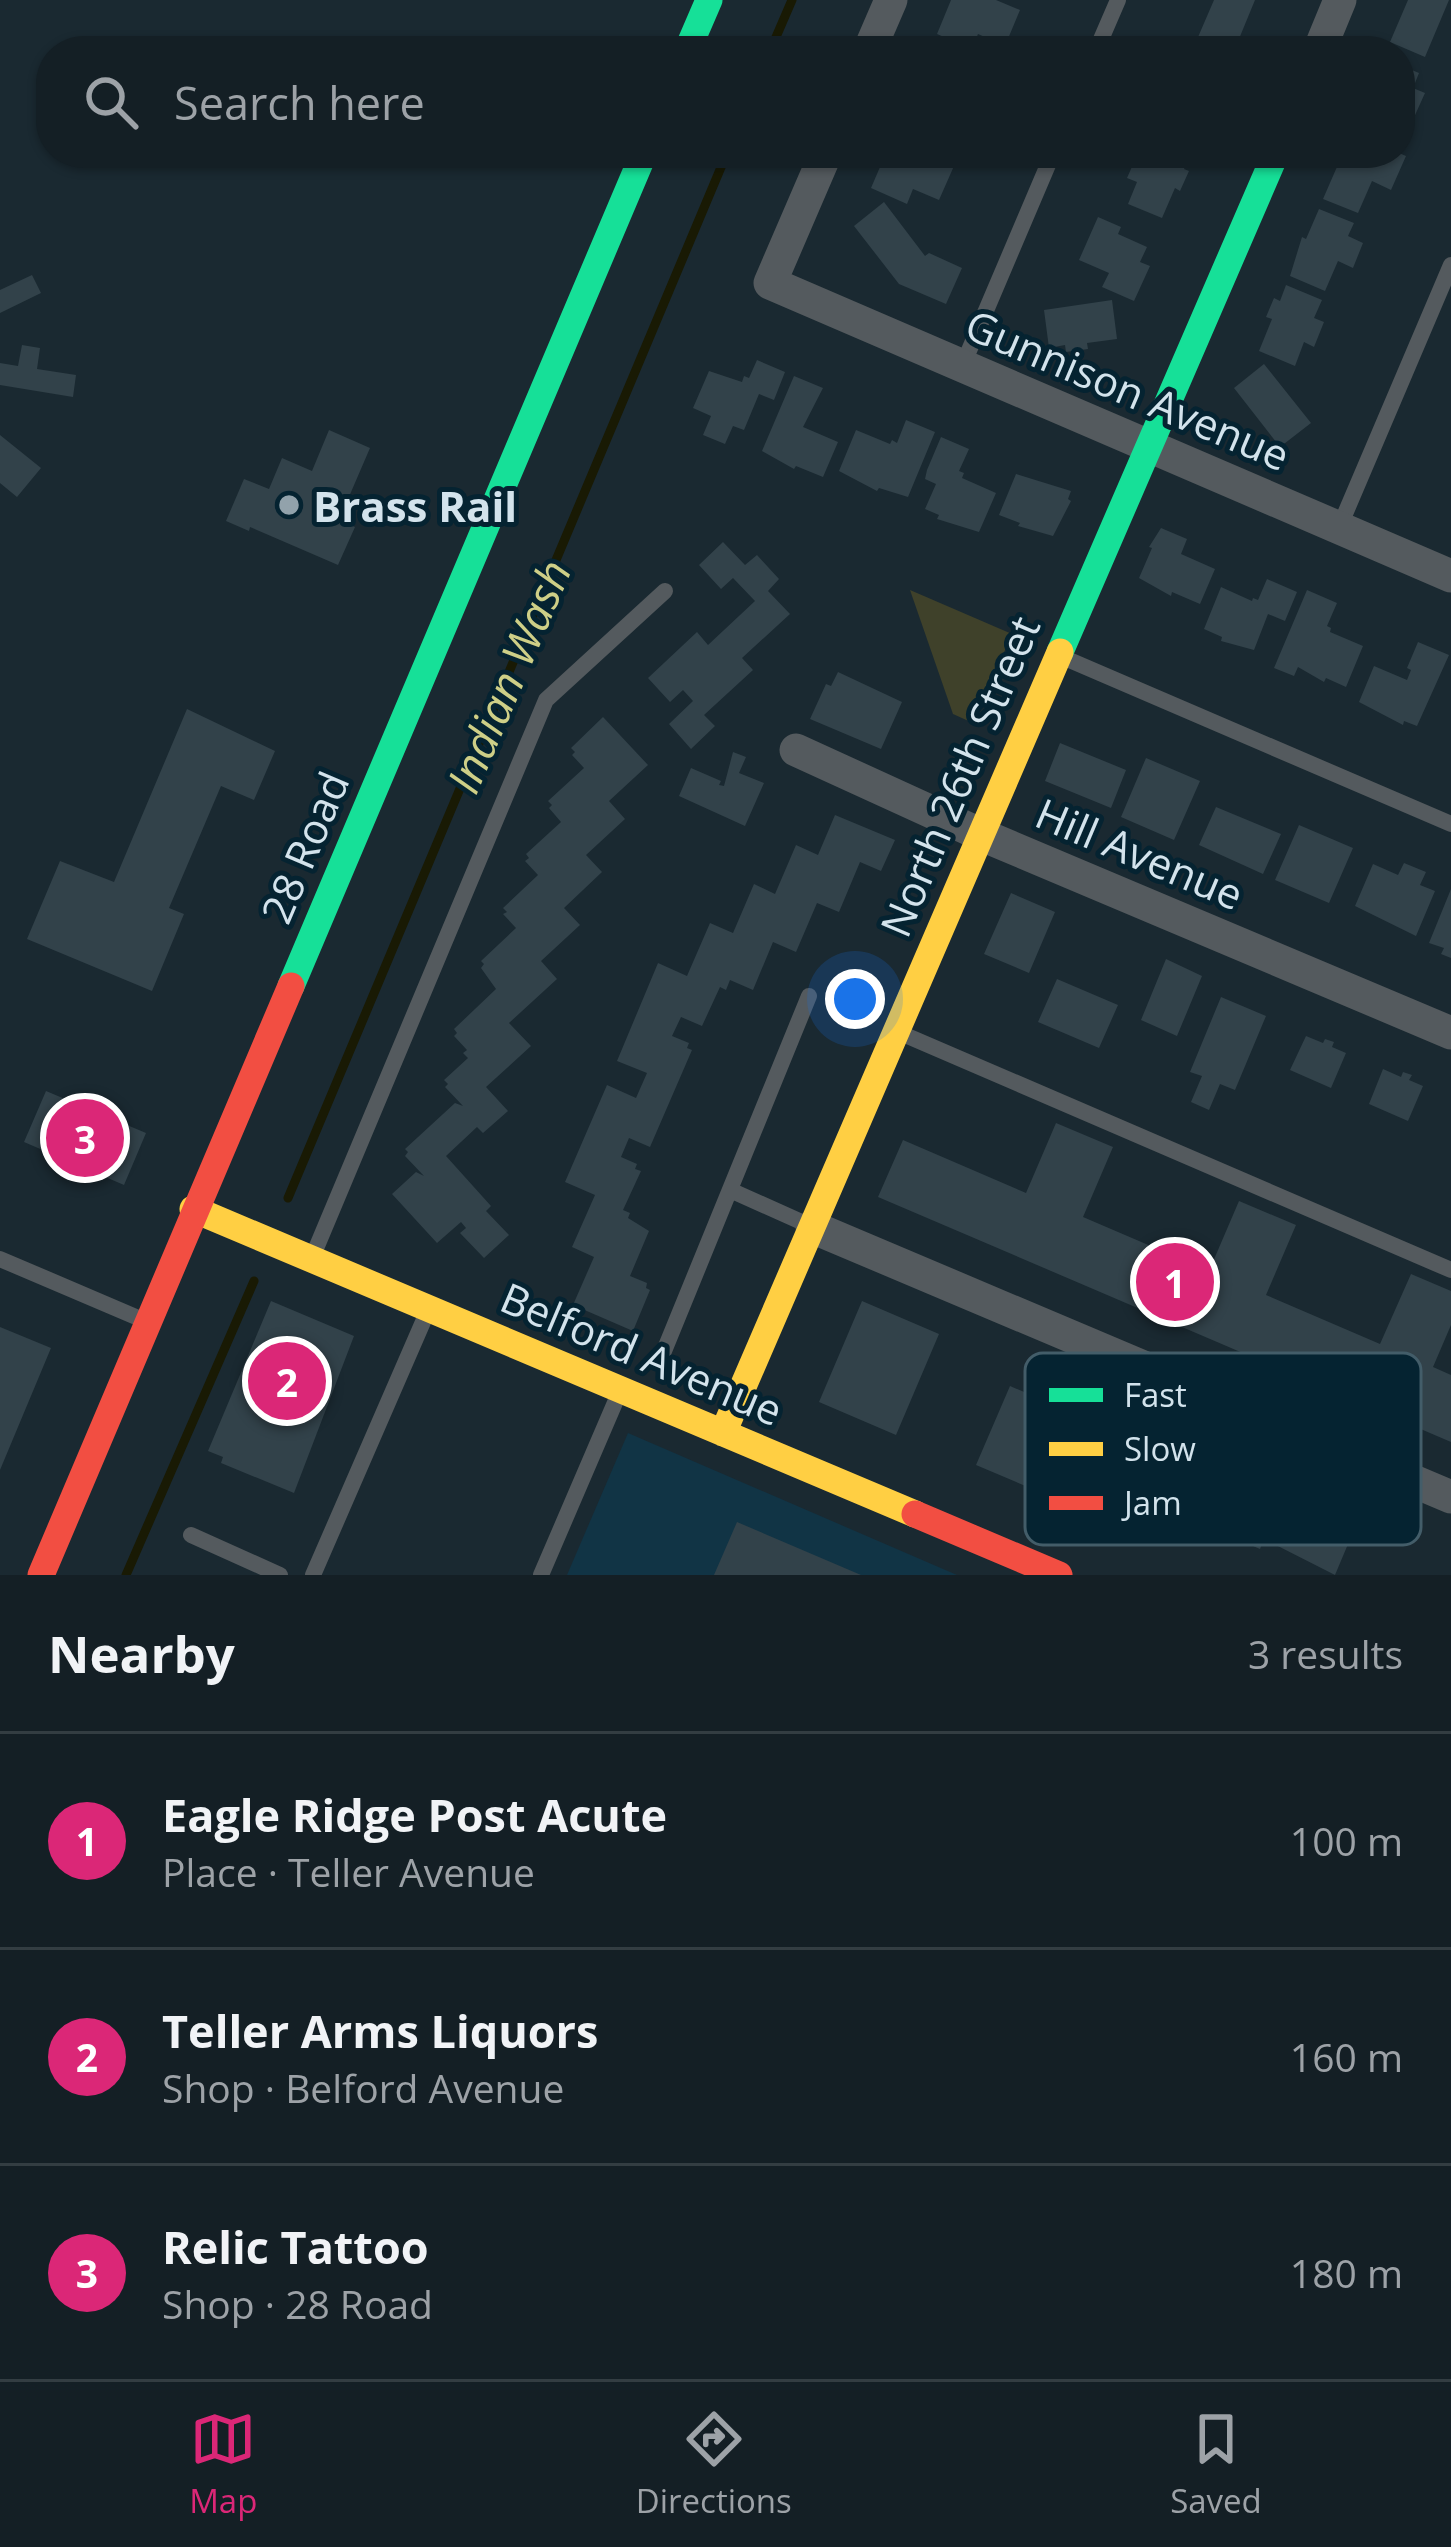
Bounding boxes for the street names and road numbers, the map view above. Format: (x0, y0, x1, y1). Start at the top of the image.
street label: Gunnison Avenue (957, 295, 1299, 483)
street label: North 26th Street (866, 607, 1052, 945)
street label: 28 Road (247, 763, 361, 931)
street label: Hill Avenue (1028, 784, 1252, 922)
street label: Belford Avenue (492, 1268, 792, 1438)

